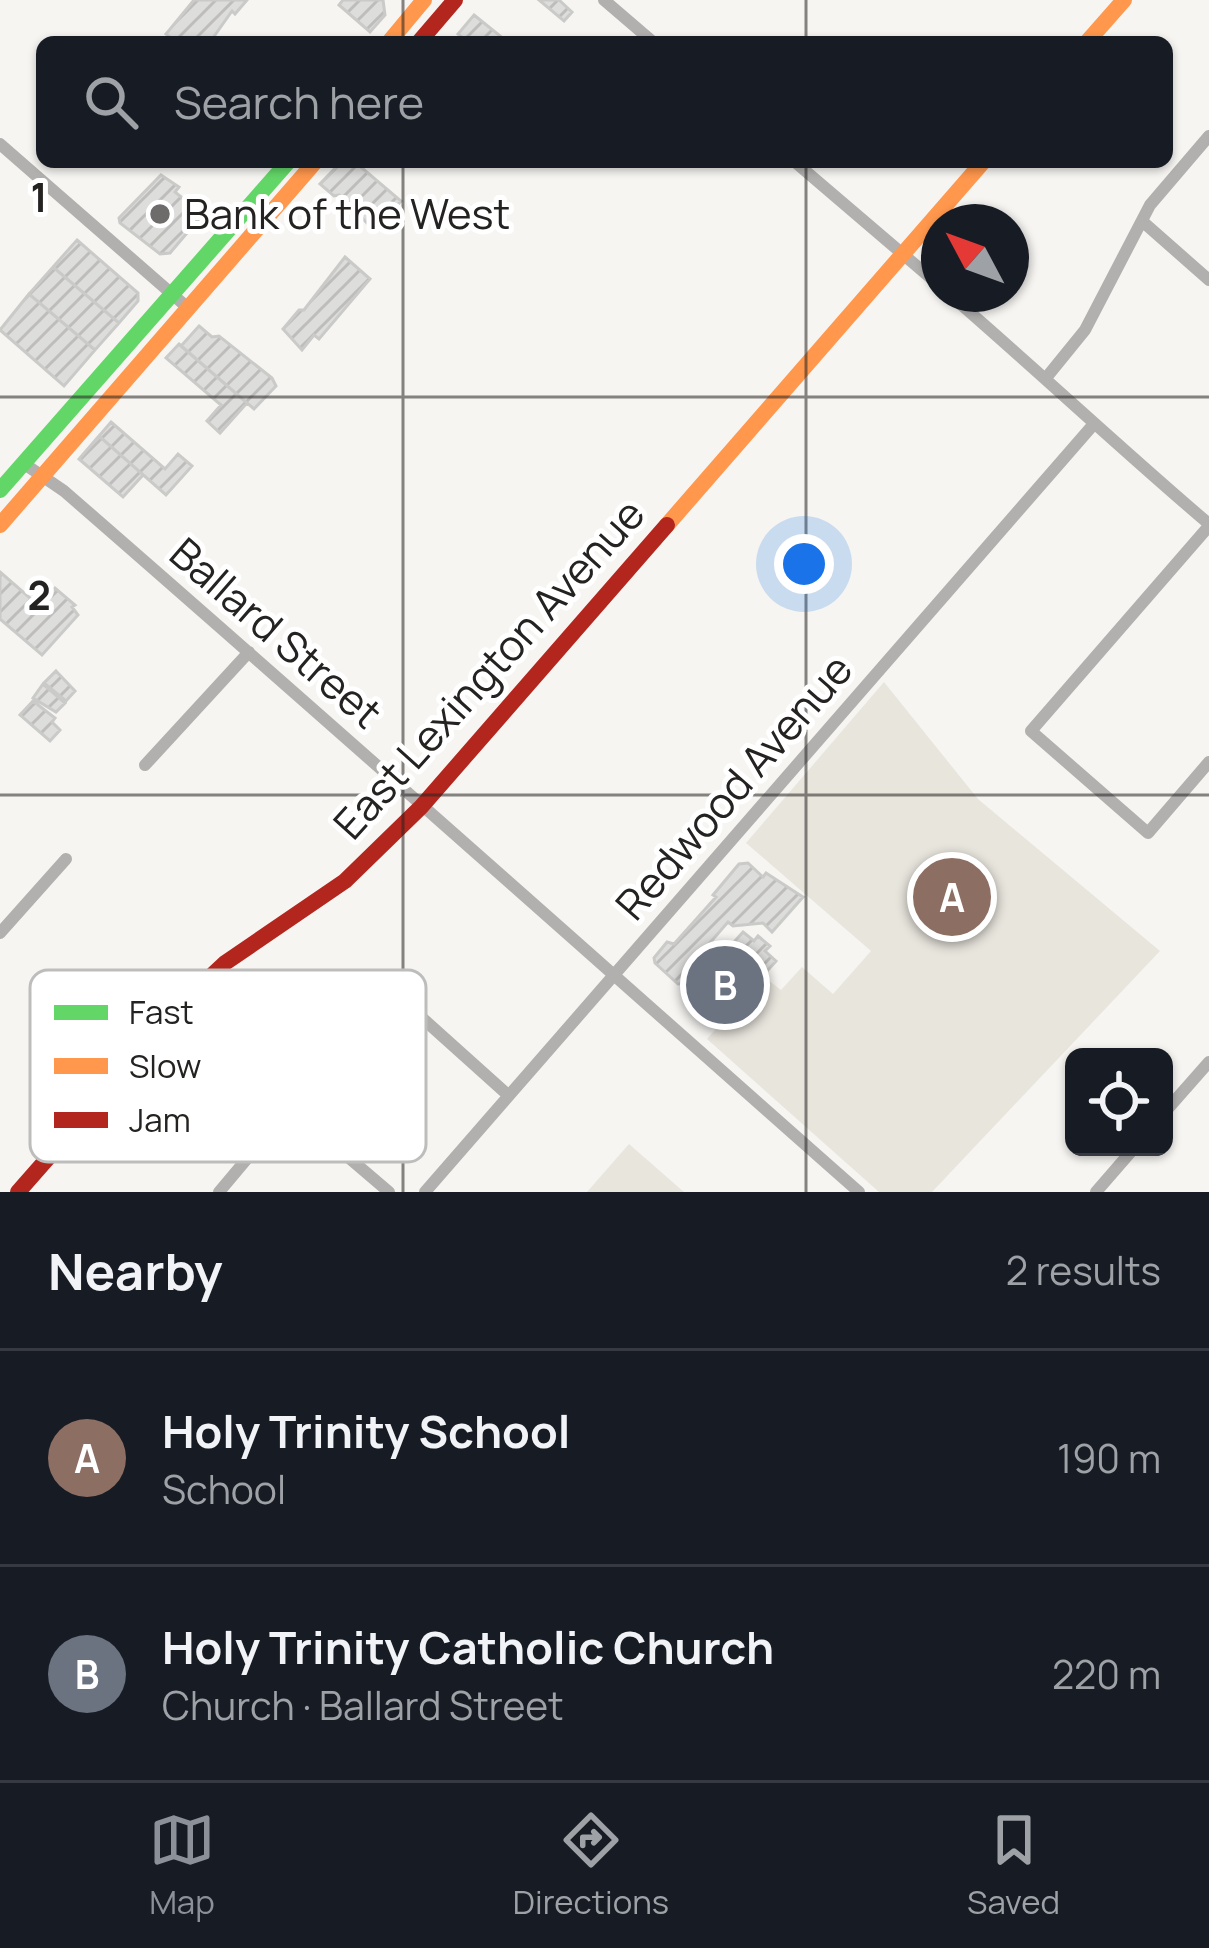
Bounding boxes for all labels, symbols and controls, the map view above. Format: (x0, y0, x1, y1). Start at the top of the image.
search box (36, 36, 1173, 168)
icon: search (78, 69, 144, 135)
text: Search here (174, 71, 424, 133)
text: 1 (30, 170, 48, 224)
place label: Bank of the West (184, 184, 510, 242)
marker: Bank of the West (147, 201, 173, 227)
north arrow (921, 204, 1029, 312)
street label: East Lexington Avenue (320, 486, 657, 851)
street label: Ballard Street (158, 524, 395, 741)
your location (774, 534, 834, 594)
text: 2 (27, 568, 51, 622)
street label: Redwood Avenue (602, 641, 865, 931)
pin: A (913, 852, 991, 942)
pin: B (686, 940, 764, 1030)
legend (30, 970, 426, 1162)
text: Fast (129, 989, 194, 1034)
text: Slow (129, 1043, 201, 1088)
map controls (1065, 1048, 1173, 1156)
button: locate (1065, 1048, 1173, 1156)
text: Jam (129, 1097, 191, 1142)
text: Nearby (48, 1236, 223, 1305)
text: 2 results (1006, 1243, 1161, 1297)
text: Holy Trinity School (162, 1400, 570, 1462)
text: A (74, 1431, 100, 1485)
text: 190 m (1057, 1431, 1161, 1485)
text: School (162, 1462, 286, 1516)
text: Holy Trinity Catholic Church (162, 1616, 774, 1678)
text: B (75, 1647, 99, 1701)
text: 220 m (1052, 1647, 1161, 1701)
text: Church · Ballard Street (162, 1678, 564, 1732)
tab: Map (149, 1807, 215, 1924)
tab: Directions (513, 1807, 669, 1924)
tab: Saved (967, 1807, 1060, 1924)

